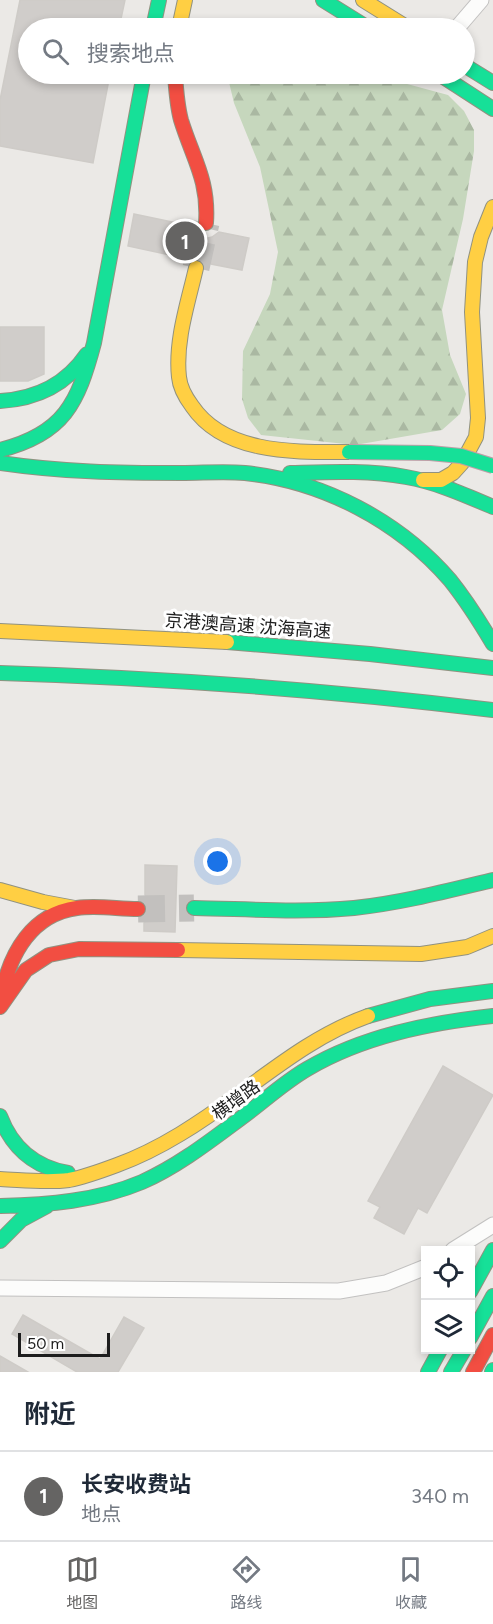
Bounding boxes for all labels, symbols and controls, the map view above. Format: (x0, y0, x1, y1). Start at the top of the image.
search box (18, 18, 475, 84)
icon: search (39, 35, 72, 68)
text: 搜索地点 (87, 40, 175, 67)
pin: 1 (166, 218, 204, 264)
street label: 京港澳高速 沈海高速 (164, 609, 332, 643)
your location (203, 847, 232, 876)
street label: 横增路 (208, 1075, 264, 1125)
map controls (421, 1246, 475, 1354)
button: locate (421, 1246, 475, 1300)
button: layers (421, 1300, 475, 1354)
scale bar (18, 1330, 110, 1358)
text: 50 m (27, 1334, 64, 1353)
text: 附近 (24, 1398, 76, 1430)
text: 长安收费站 (81, 1471, 191, 1498)
text: 1 (39, 1484, 48, 1508)
text: 340 m (411, 1484, 469, 1508)
text: 地点 (81, 1502, 121, 1526)
tab: 地图 (66, 1553, 99, 1613)
tab: 路线 (230, 1553, 263, 1613)
tab: 收藏 (394, 1553, 427, 1613)

